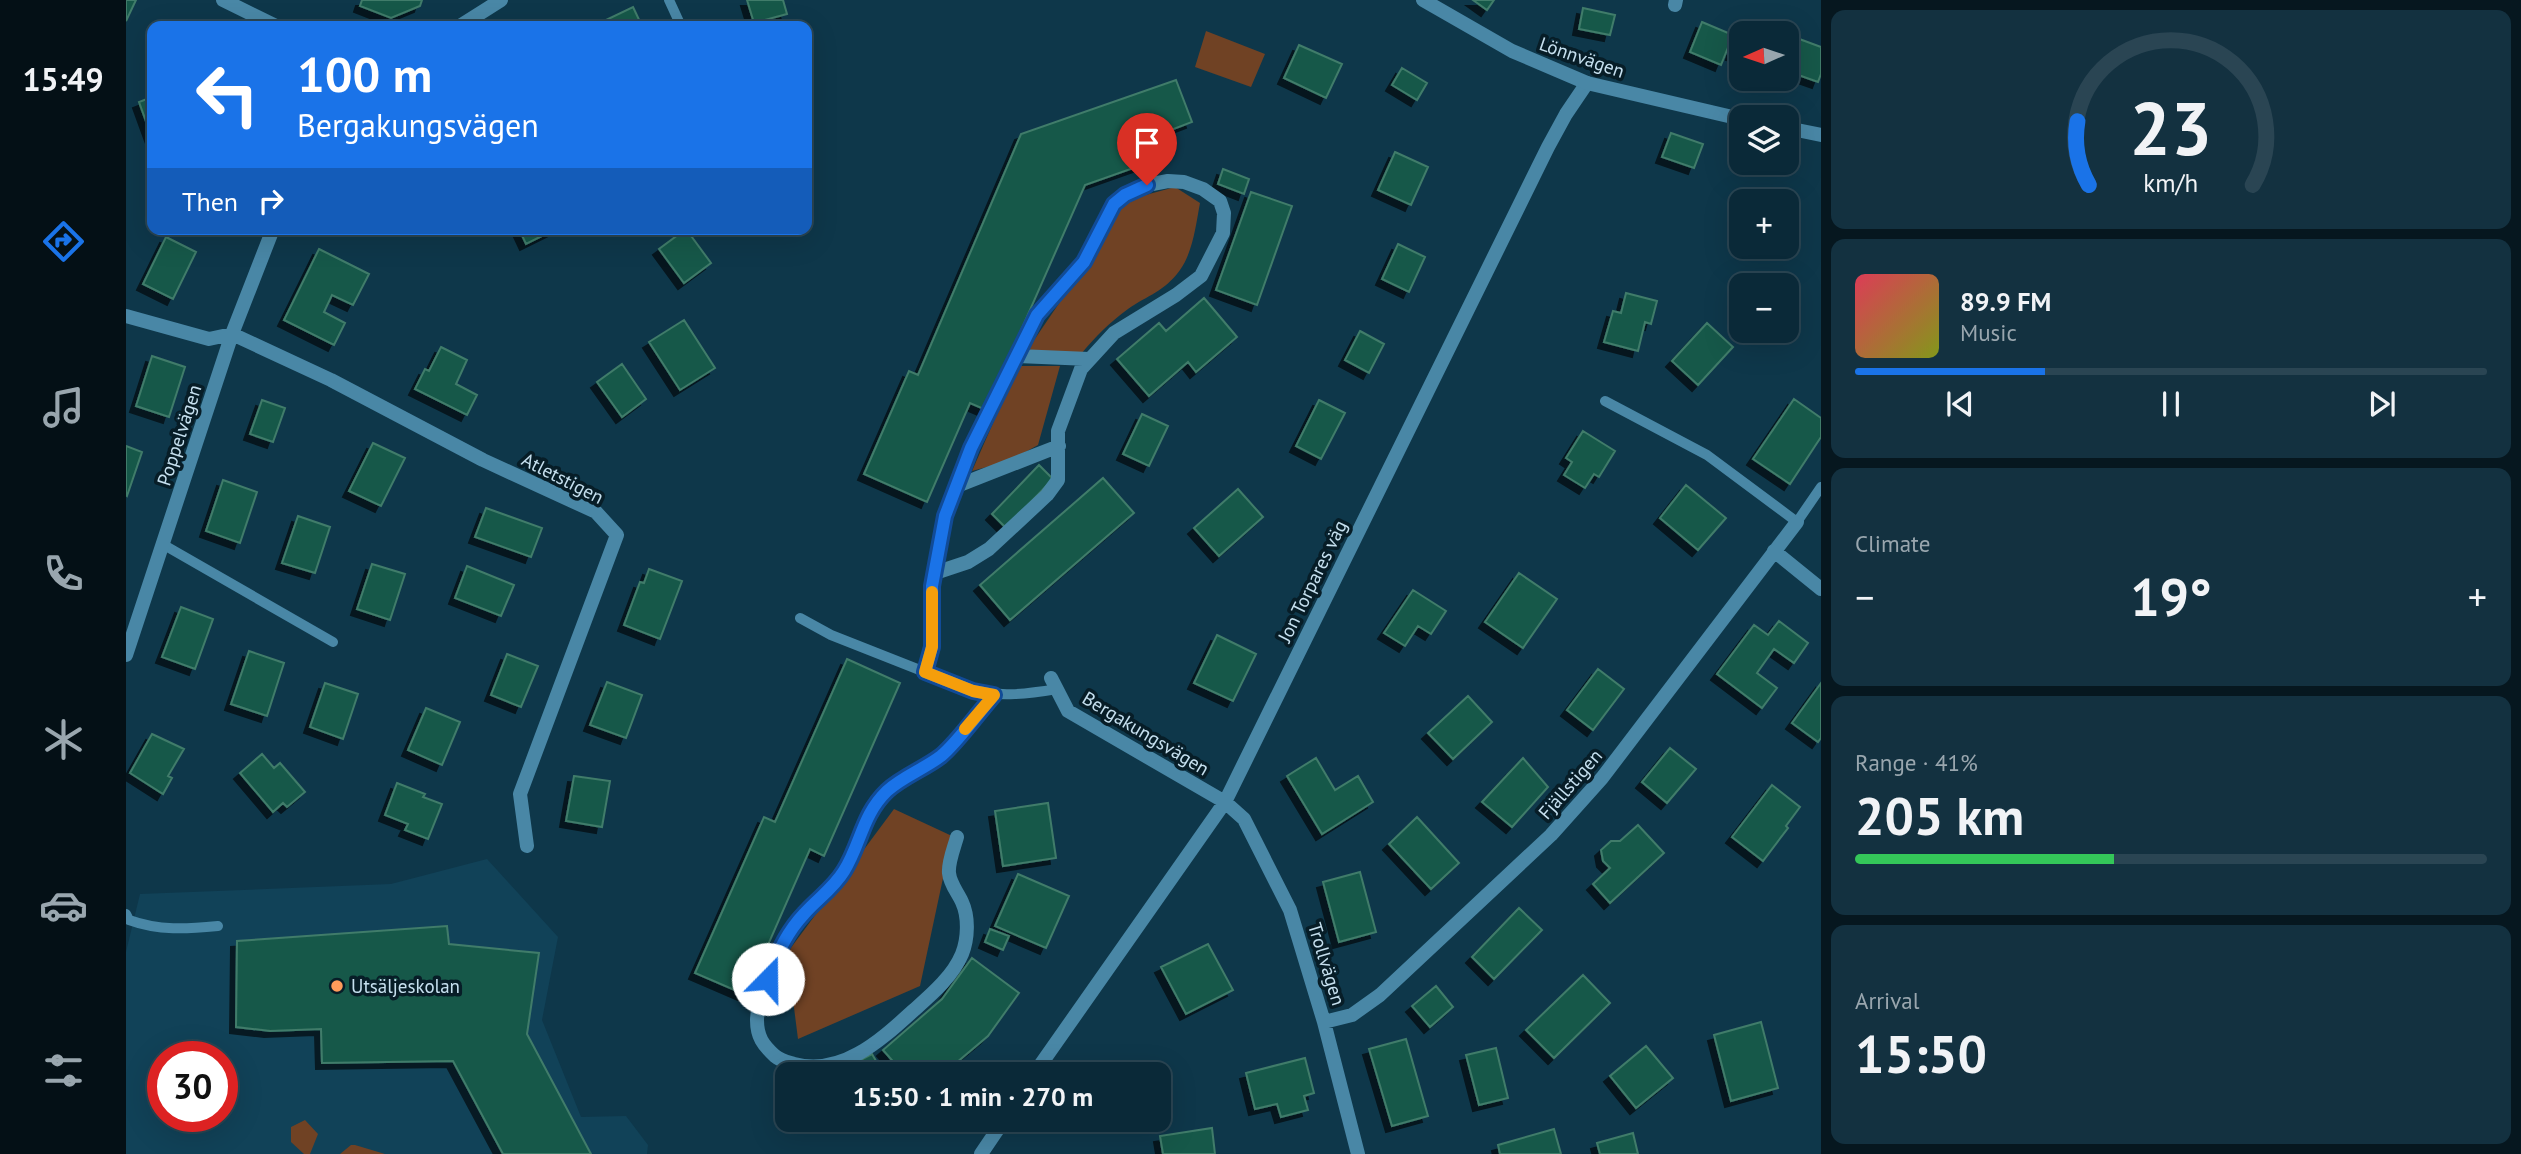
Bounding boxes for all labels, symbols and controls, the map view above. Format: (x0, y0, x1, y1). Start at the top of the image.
north arrow (1729, 21, 1799, 91)
map controls (1729, 21, 1799, 343)
street label: Lönnvägen (1536, 31, 1628, 83)
text: 100 m (297, 42, 432, 106)
icon: left (182, 49, 273, 140)
text: 15:49 (22, 58, 104, 100)
text: 23 (2130, 82, 2212, 176)
text: Bergakungsvägen (297, 104, 539, 146)
button: layers (1729, 105, 1799, 175)
pin (1117, 113, 1177, 185)
icon: arrive (1128, 124, 1166, 162)
text: km/h (2144, 167, 2198, 199)
icon: right (252, 182, 290, 220)
text: Then (182, 185, 238, 218)
button: + (1729, 189, 1799, 259)
icon: directions (39, 217, 88, 266)
button: − (1729, 273, 1799, 343)
text: 89.9 FM (1960, 285, 2051, 318)
text: Music (1960, 318, 2017, 347)
street label: Poppelvägen (151, 381, 207, 489)
icon: music (39, 383, 88, 432)
icon: previous (1941, 385, 1979, 423)
icon: pause (2152, 385, 2190, 423)
icon: next (2363, 385, 2401, 423)
street label: Atletstigen (518, 447, 608, 509)
street label: Jon Torpares väg (1272, 516, 1352, 647)
text: Climate (1855, 529, 1930, 558)
icon: phone (39, 549, 88, 598)
text: 19° (2130, 563, 2212, 630)
text: − (1855, 572, 1874, 621)
text: + (2468, 572, 2487, 621)
street label: Bergakungsvägen (1078, 686, 1214, 780)
icon: climate (39, 715, 88, 764)
street label: Fjällstigen (1533, 744, 1607, 824)
text: Range · 41% (1855, 748, 1978, 777)
text: 205 km (1855, 782, 2024, 849)
icon: car (39, 881, 88, 930)
street label: Trollvägen (1303, 920, 1351, 1008)
position arrow (731, 942, 805, 1016)
place label: Utsäljeskolan (351, 974, 460, 998)
marker: Utsäljeskolan (329, 978, 345, 994)
text: Arrival (1855, 986, 1919, 1015)
text: 15:50 (1855, 1020, 1987, 1087)
speed limit sign: 30 (147, 1041, 238, 1132)
icon: filters (39, 1046, 88, 1095)
text: 15:50 · 1 min · 270 m (853, 1080, 1093, 1113)

